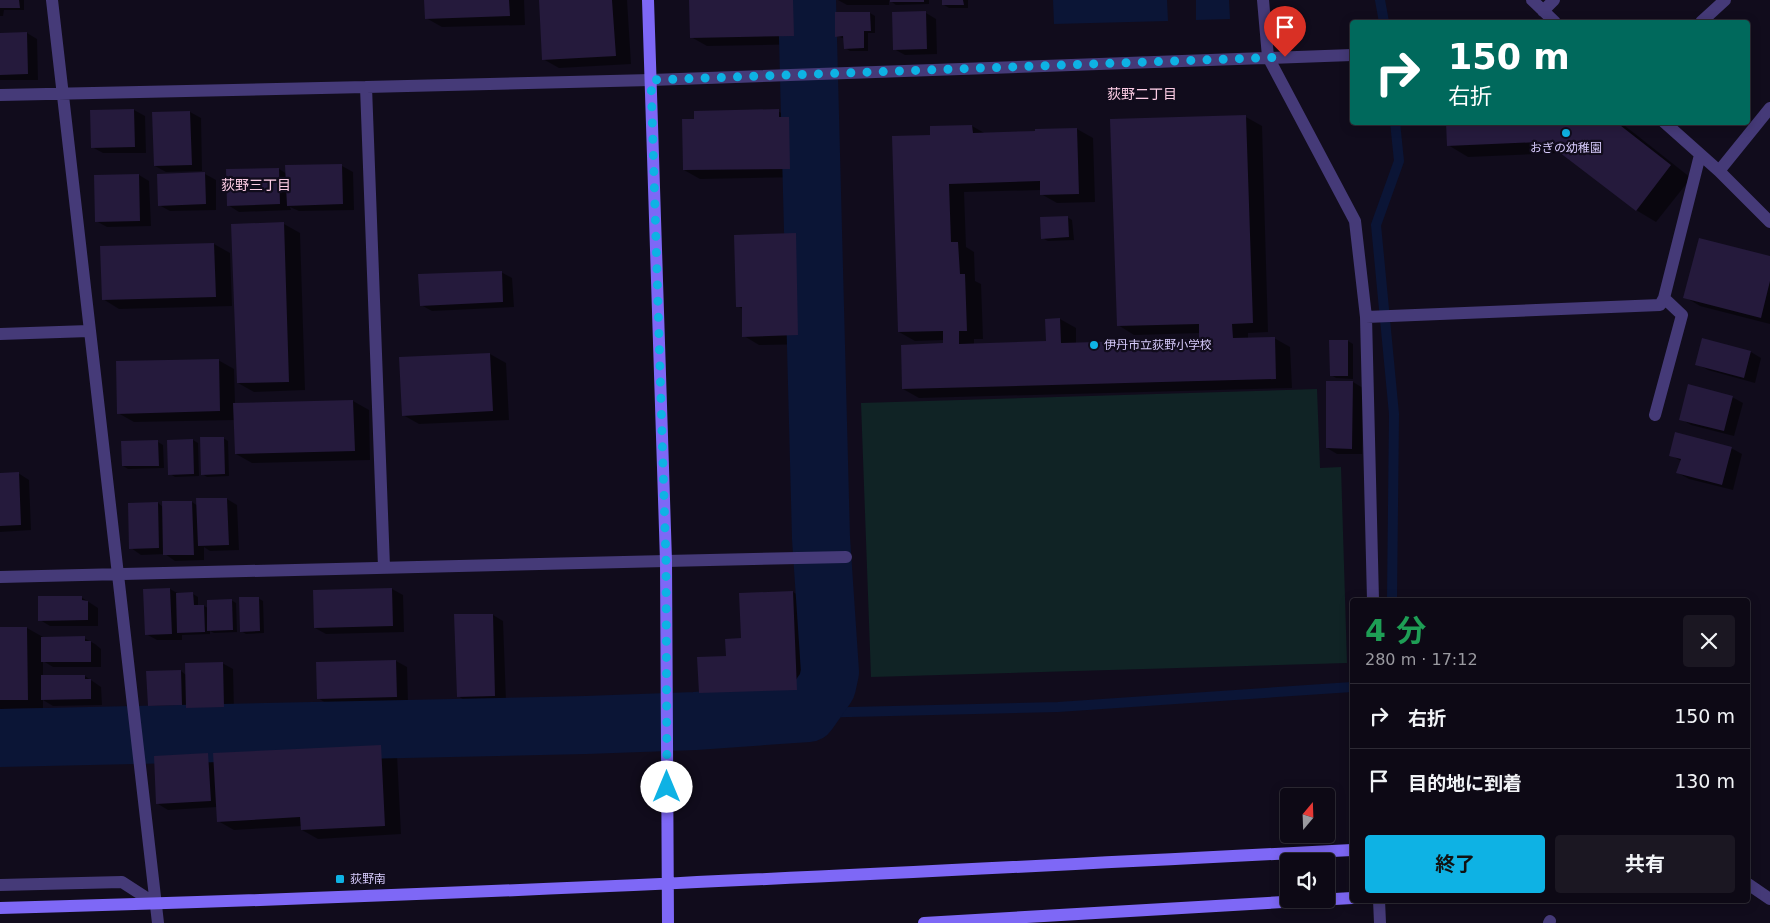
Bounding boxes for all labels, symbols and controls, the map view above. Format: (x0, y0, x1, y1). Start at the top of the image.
pin (1264, 6, 1306, 57)
icon: arrive (1271, 13, 1299, 41)
text: 150 m (1448, 37, 1570, 77)
icon: right (1365, 40, 1430, 105)
text: 右折 (1448, 84, 1492, 109)
district label: 荻野二丁目 (1107, 86, 1177, 102)
marker: おぎの幼稚園 (1560, 127, 1572, 139)
place label: おぎの幼稚園 (1530, 141, 1602, 155)
district label: 荻野三丁目 (221, 177, 291, 193)
place label: 伊丹市立荻野小学校 (1104, 338, 1212, 352)
marker: 伊丹市立荻野小学校 (1088, 339, 1100, 351)
text: 4 分 (1365, 613, 1426, 648)
button: close (1683, 615, 1735, 667)
text: 280 m · 17:12 (1365, 650, 1478, 669)
icon: right (1365, 702, 1393, 730)
text: 150 m (1674, 705, 1735, 727)
text: 右折 (1408, 707, 1446, 729)
position arrow (640, 760, 692, 812)
icon: arrive (1365, 767, 1393, 795)
text: 130 m (1674, 770, 1735, 792)
text: 目的地に到着 (1408, 772, 1522, 794)
north arrow (1280, 788, 1335, 842)
map controls (1280, 788, 1335, 908)
button: 終了 (1365, 835, 1545, 893)
button: 共有 (1555, 835, 1735, 893)
button: sound (1280, 853, 1335, 908)
place label: 荻野南 (350, 872, 386, 886)
marker: 荻野南 (334, 873, 346, 885)

